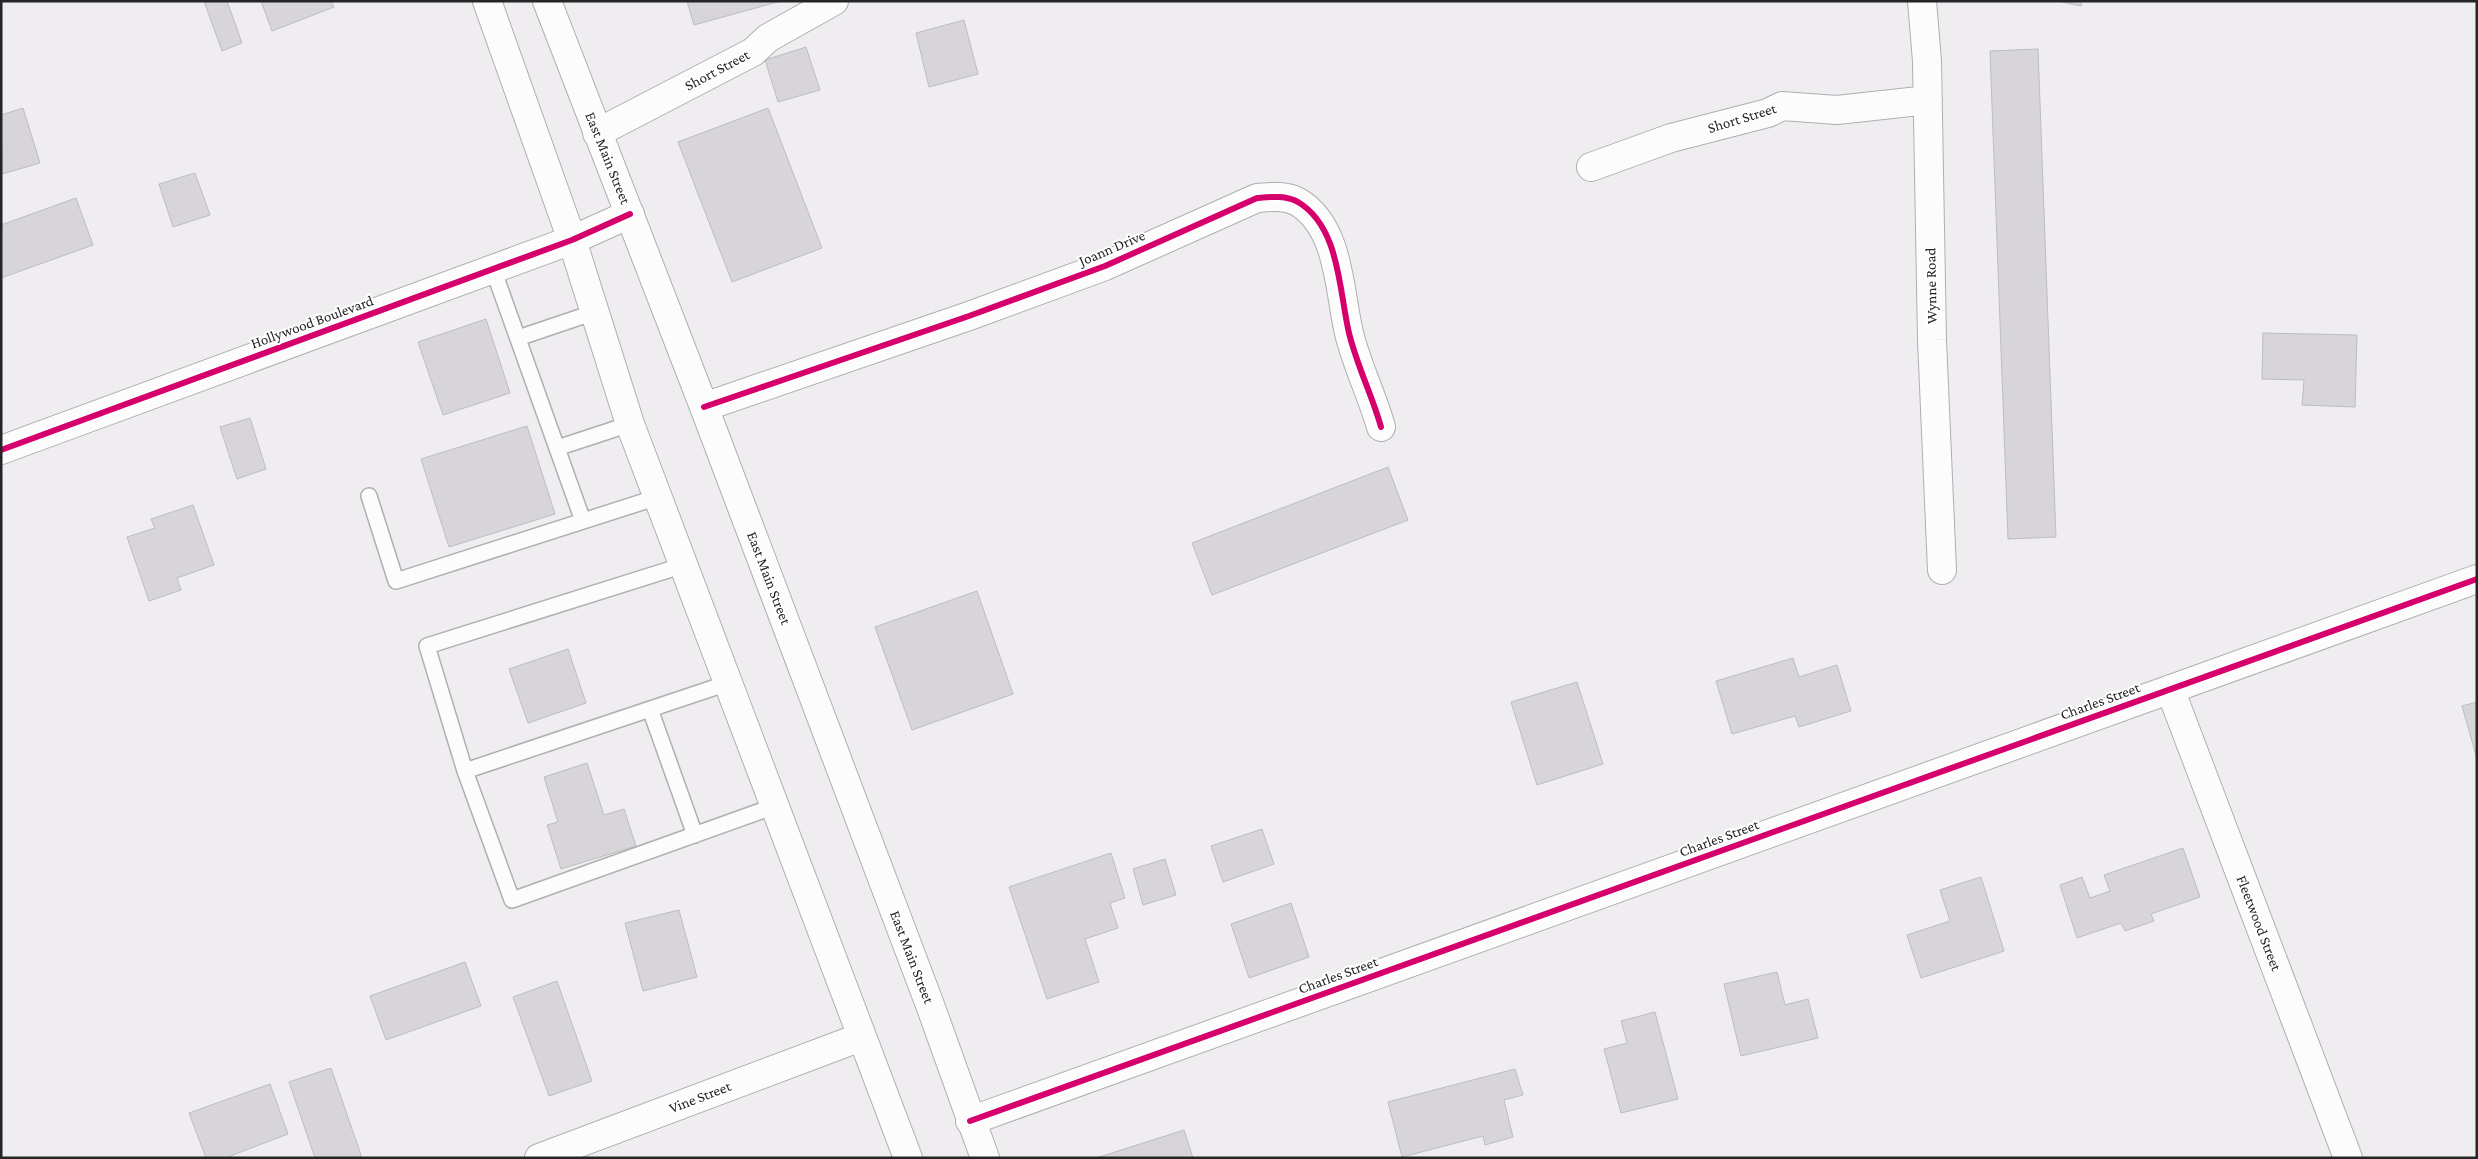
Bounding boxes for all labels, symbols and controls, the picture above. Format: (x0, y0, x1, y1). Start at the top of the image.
street label: Short Street (682, 46, 753, 94)
street label: Short Street (1706, 100, 1779, 136)
street label: East Main Street (582, 110, 634, 207)
street label: Joann Drive (1075, 227, 1148, 271)
street label: Wynne Road (1922, 248, 1941, 324)
street label: Hollywood Boulevard (248, 292, 376, 353)
street label: East Main Street (744, 529, 794, 628)
street label: Charles Street (2058, 679, 2143, 723)
street label: Charles Street (1677, 816, 1762, 860)
street label: Fleetwood Street (2233, 873, 2285, 974)
street label: East Main Street (887, 908, 937, 1007)
street label: Charles Street (1296, 953, 1381, 997)
street label: Vine Street (667, 1078, 734, 1116)

